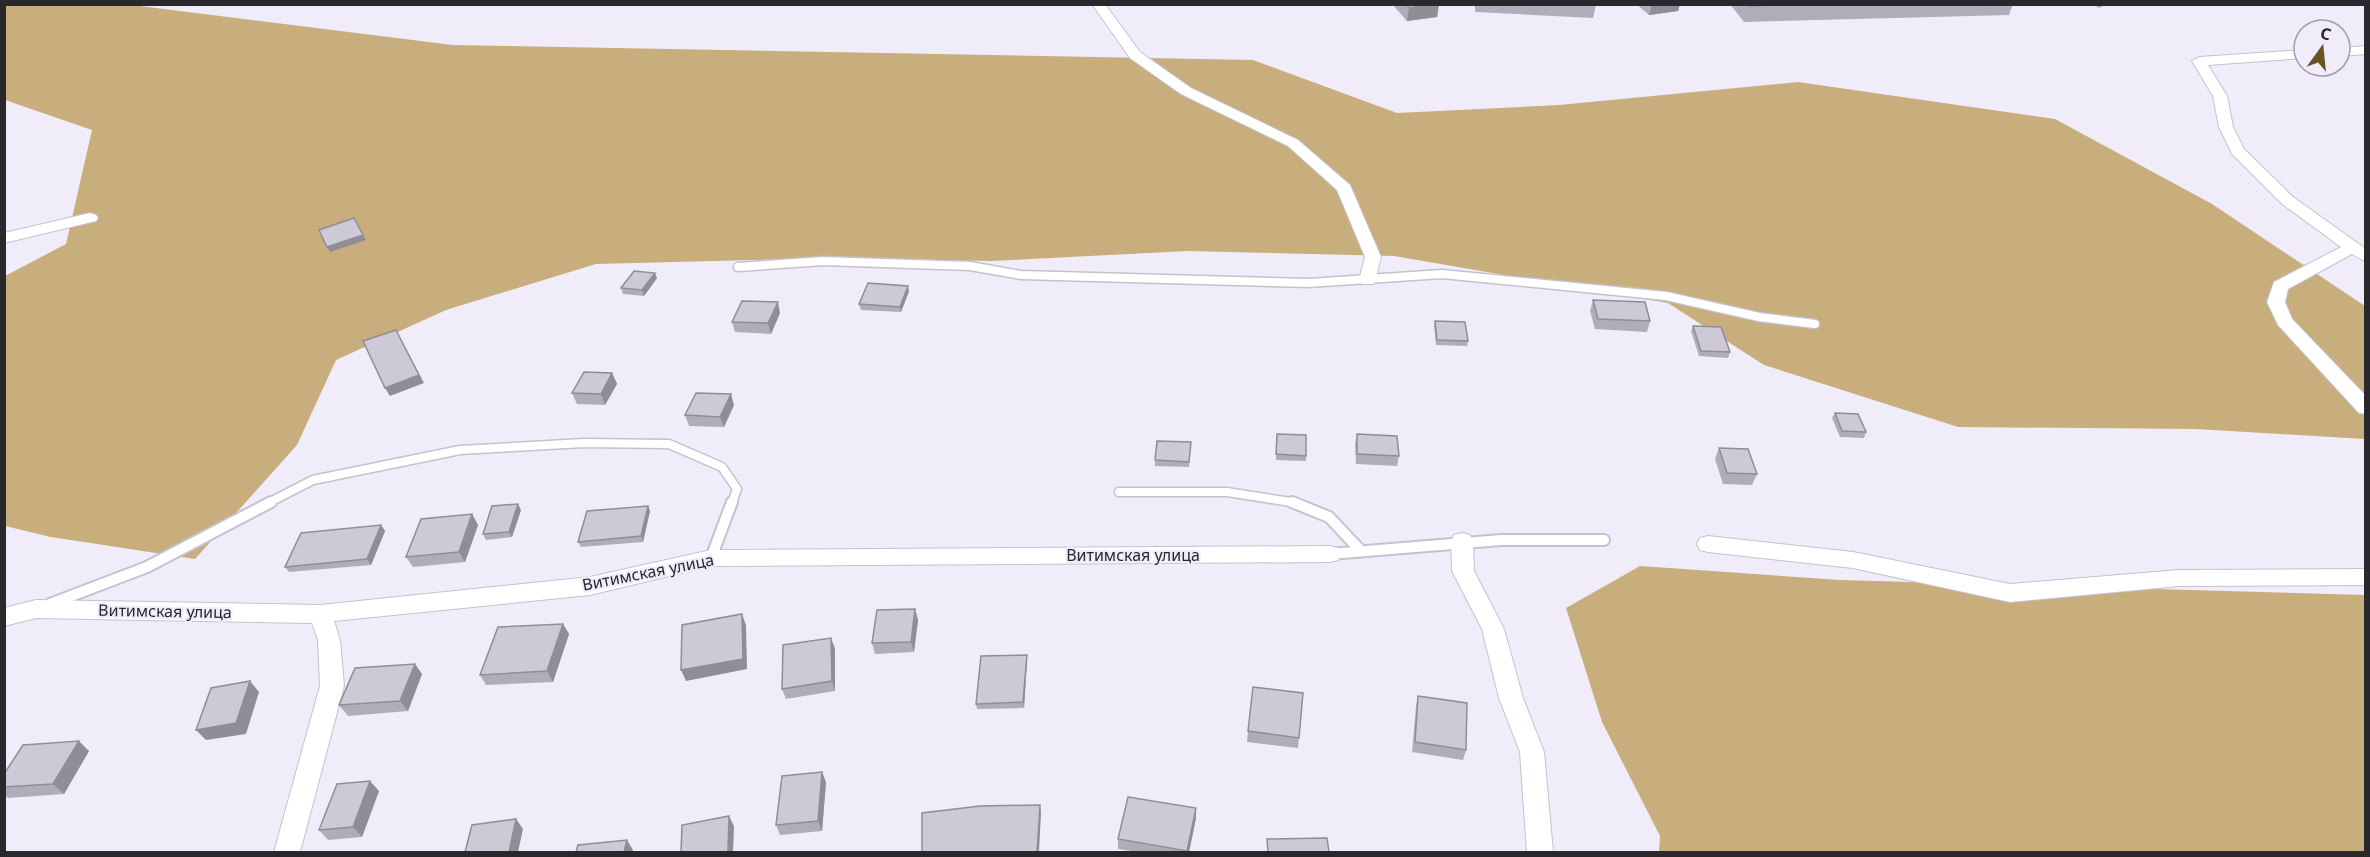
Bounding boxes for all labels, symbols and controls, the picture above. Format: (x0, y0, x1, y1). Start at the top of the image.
north arrow (2292, 18, 2352, 78)
text: С (2318, 22, 2334, 45)
street label: Витимская улица (1066, 544, 1200, 566)
street label: Витимская улица (580, 548, 716, 596)
street label: Витимская улица (98, 599, 232, 623)

